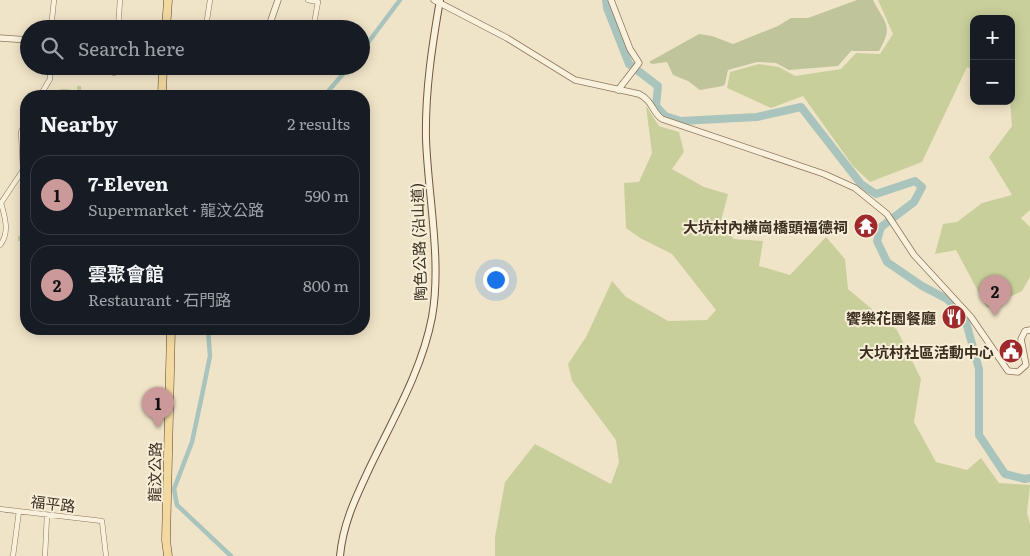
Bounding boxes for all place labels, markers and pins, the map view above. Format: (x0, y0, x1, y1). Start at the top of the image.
temple icon: 大坑村內橫崗橋頭福德祠 (853, 213, 879, 239)
place label: 大坑村內橫崗橋頭福德祠 (683, 215, 848, 238)
pin: 2 (979, 275, 1011, 316)
restaurant icon: 饗樂花園餐廳 (941, 304, 967, 330)
place label: 饗樂花園餐廳 (846, 306, 936, 329)
public building icon: 大坑村社區活動中心 (998, 338, 1024, 364)
place label: 大坑村社區活動中心 (859, 340, 994, 363)
pin: 1 (142, 387, 174, 428)

